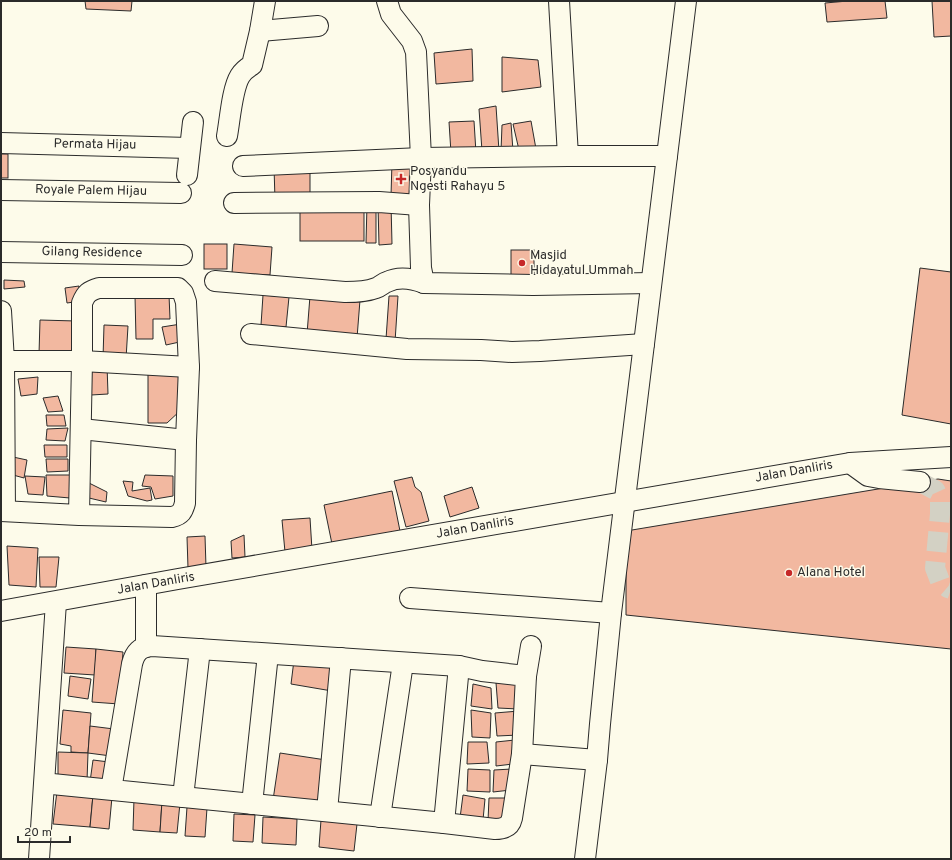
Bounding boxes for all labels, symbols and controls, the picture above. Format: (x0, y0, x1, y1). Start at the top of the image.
street label: Permata Hijau (53, 136, 137, 154)
place label: Posyandu Ngesti Rahayu 5 (410, 164, 505, 195)
marker: Posyandu Ngesti Rahayu 5 (395, 173, 407, 185)
street label: Royale Palem Hijau (35, 182, 147, 200)
street label: Gilang Residence (42, 244, 142, 262)
place label: Masjid Hidayatul Ummah (530, 248, 634, 279)
marker: Masjid Hidayatul Ummah (517, 258, 527, 268)
street label: Jalan Danliris (754, 457, 834, 487)
street label: Jalan Danliris (435, 513, 515, 543)
place label: Alana Hotel (797, 565, 865, 581)
marker: Alana Hotel (784, 568, 794, 578)
street label: Jalan Danliris (116, 569, 196, 599)
scale bar (18, 818, 70, 844)
text: 20 m (24, 825, 52, 841)

